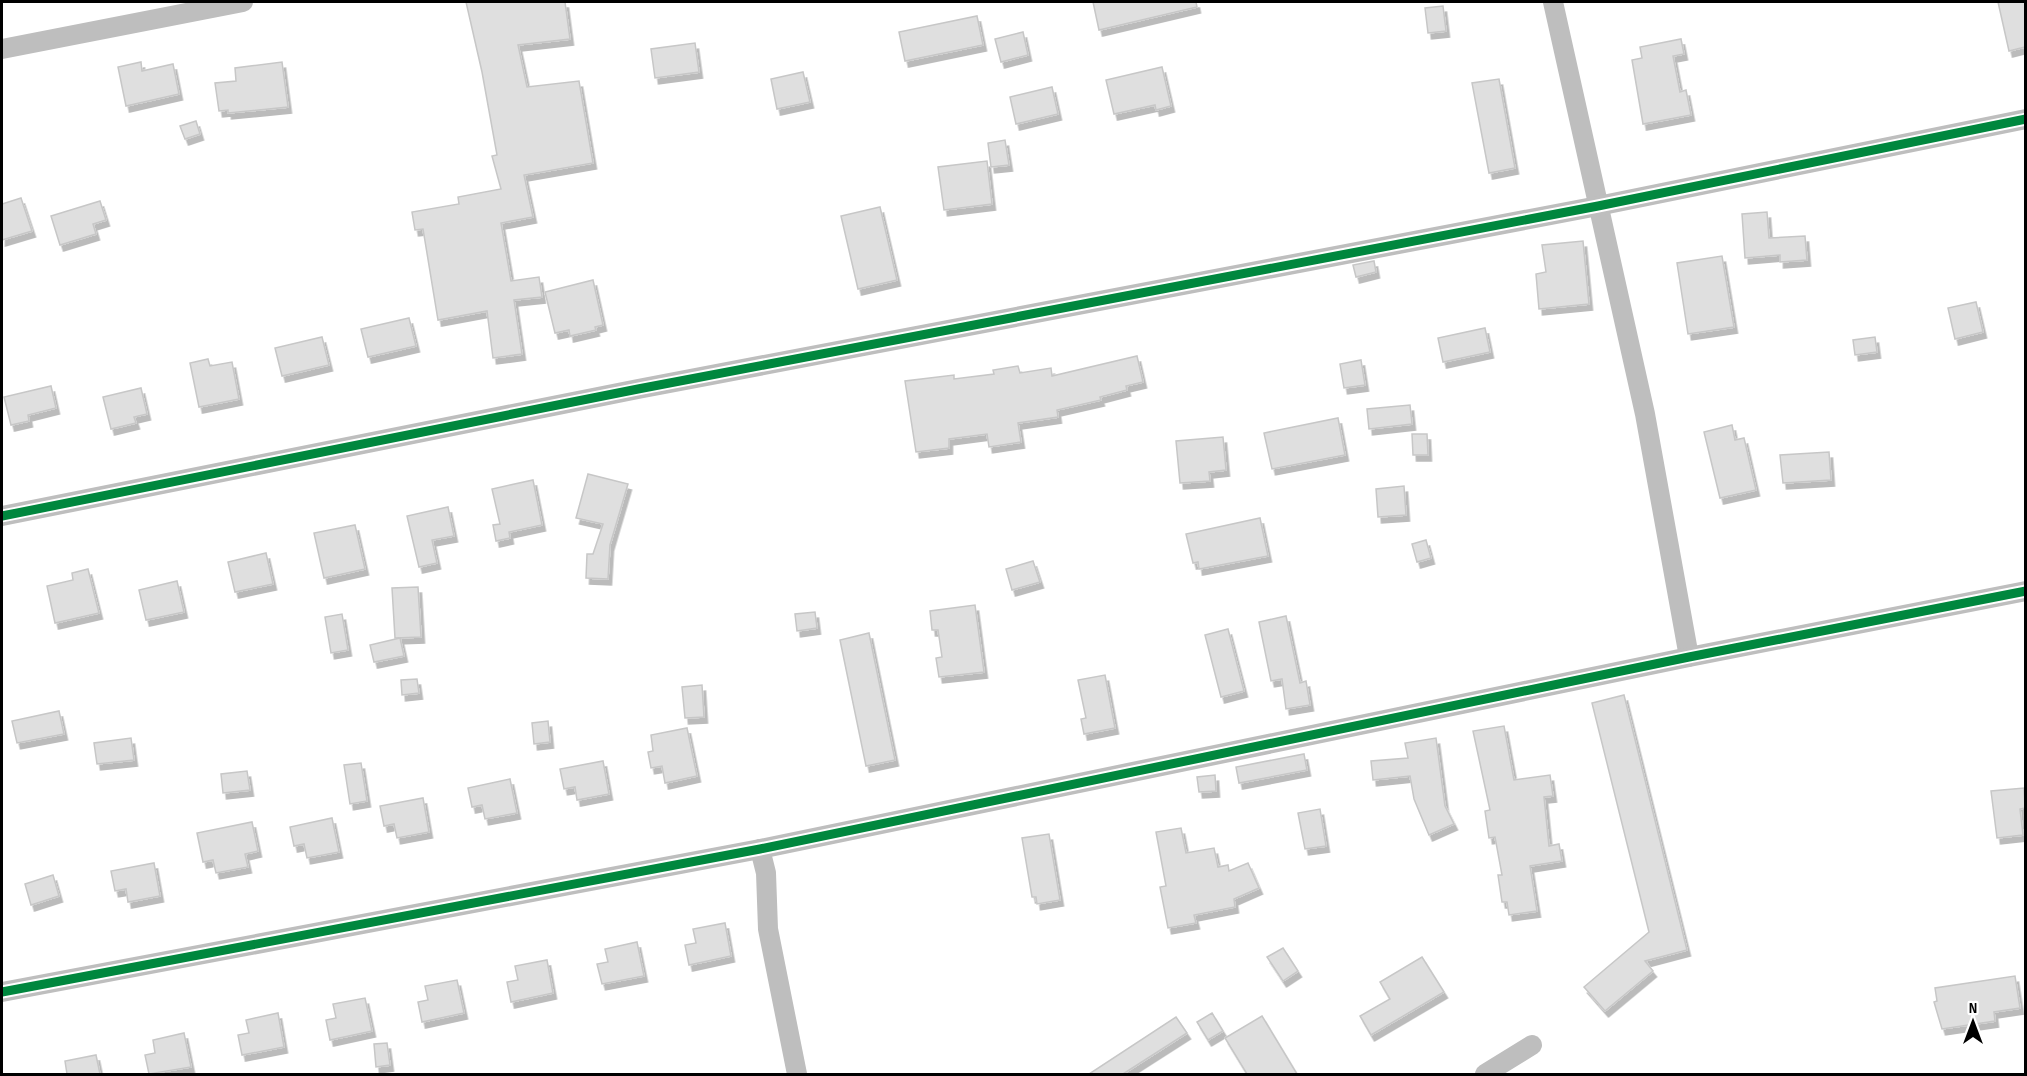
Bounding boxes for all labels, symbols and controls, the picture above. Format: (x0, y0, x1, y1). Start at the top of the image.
north arrow (1943, 992, 2003, 1052)
text: N (1969, 999, 1977, 1018)

